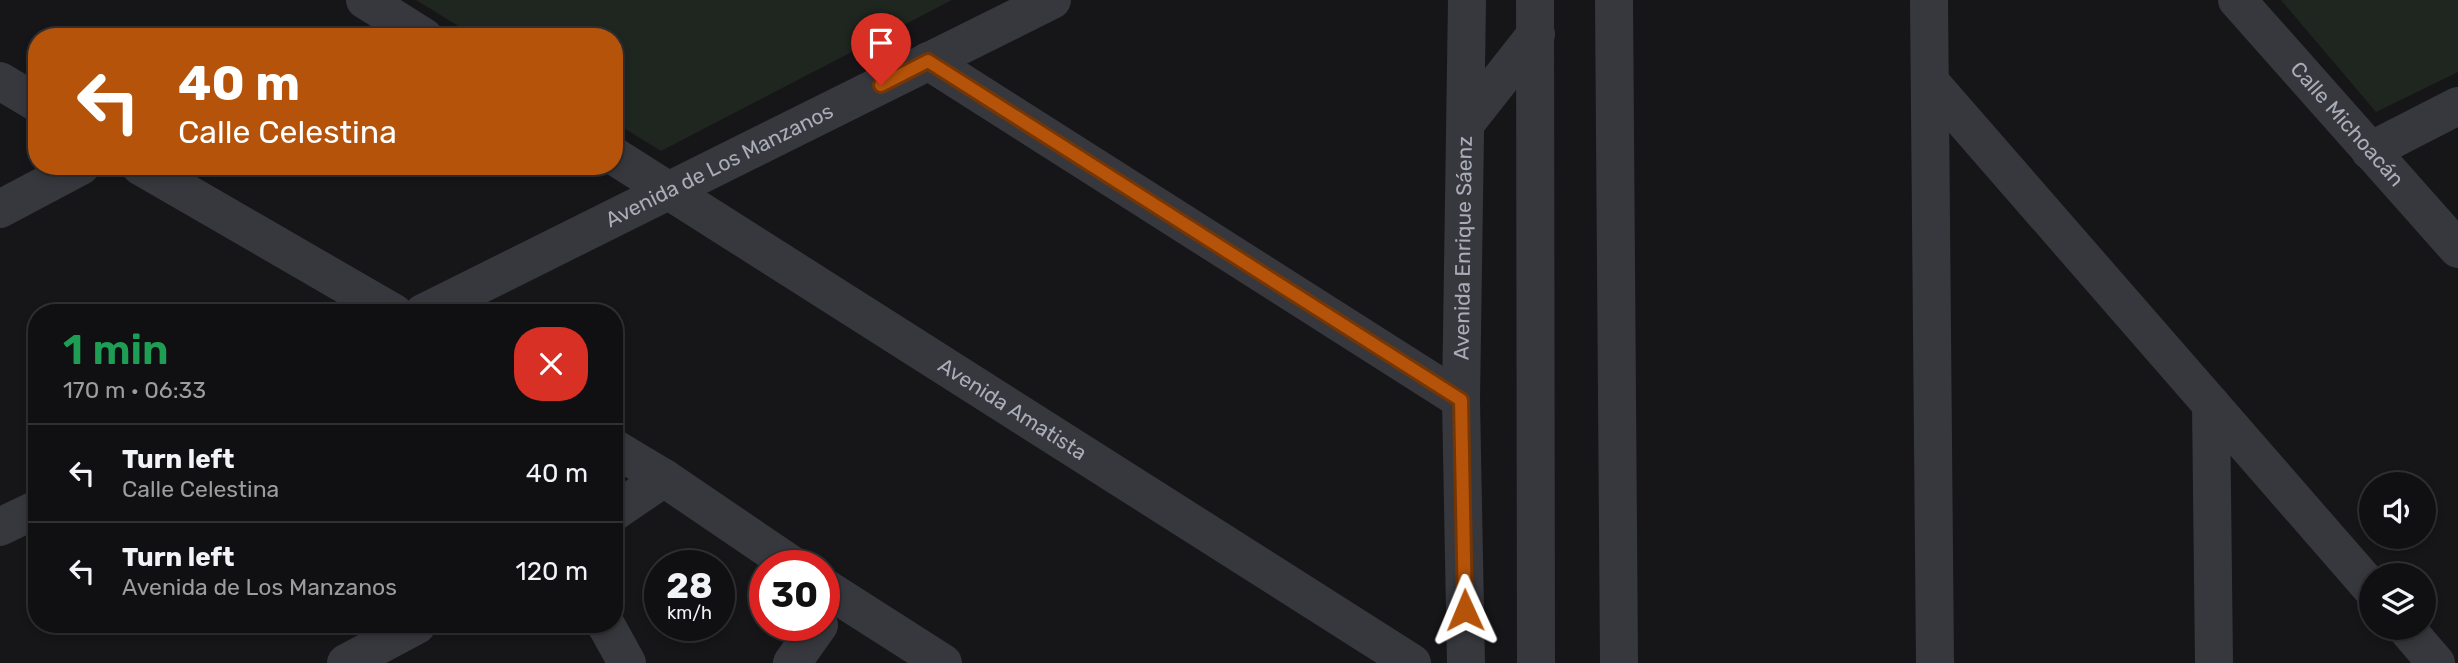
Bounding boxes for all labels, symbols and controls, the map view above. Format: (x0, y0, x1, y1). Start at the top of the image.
pin (851, 13, 911, 85)
icon: arrive (862, 24, 900, 62)
text: 40 m (178, 54, 300, 112)
icon: left (63, 56, 154, 147)
street label: Calle Michoacán (2286, 56, 2410, 191)
street label: Avenida de Los Manzanos (601, 98, 837, 232)
text: Calle Celestina (178, 113, 397, 151)
street label: Avenida Enrique Sáenz (1449, 136, 1477, 360)
text: 1 min (63, 325, 169, 375)
button: close (514, 327, 588, 401)
street label: Avenida Amatista (934, 352, 1092, 465)
text: 170 m · 06:33 (63, 376, 206, 404)
text: Turn left (122, 444, 234, 475)
icon: left (63, 454, 101, 492)
text: 40 m (526, 458, 588, 489)
map controls (2359, 472, 2436, 640)
button: sound (2359, 472, 2436, 549)
text: Calle Celestina (122, 475, 279, 503)
text: Turn left (122, 542, 234, 573)
speed limit sign: 30 (749, 550, 840, 641)
icon: left (63, 552, 101, 590)
text: 120 m (516, 556, 588, 587)
button: layers (2359, 563, 2436, 640)
text: 28 (666, 565, 713, 607)
text: Avenida de Los Manzanos (122, 573, 397, 601)
position arrow (1428, 573, 1502, 647)
text: km/h (667, 602, 712, 624)

